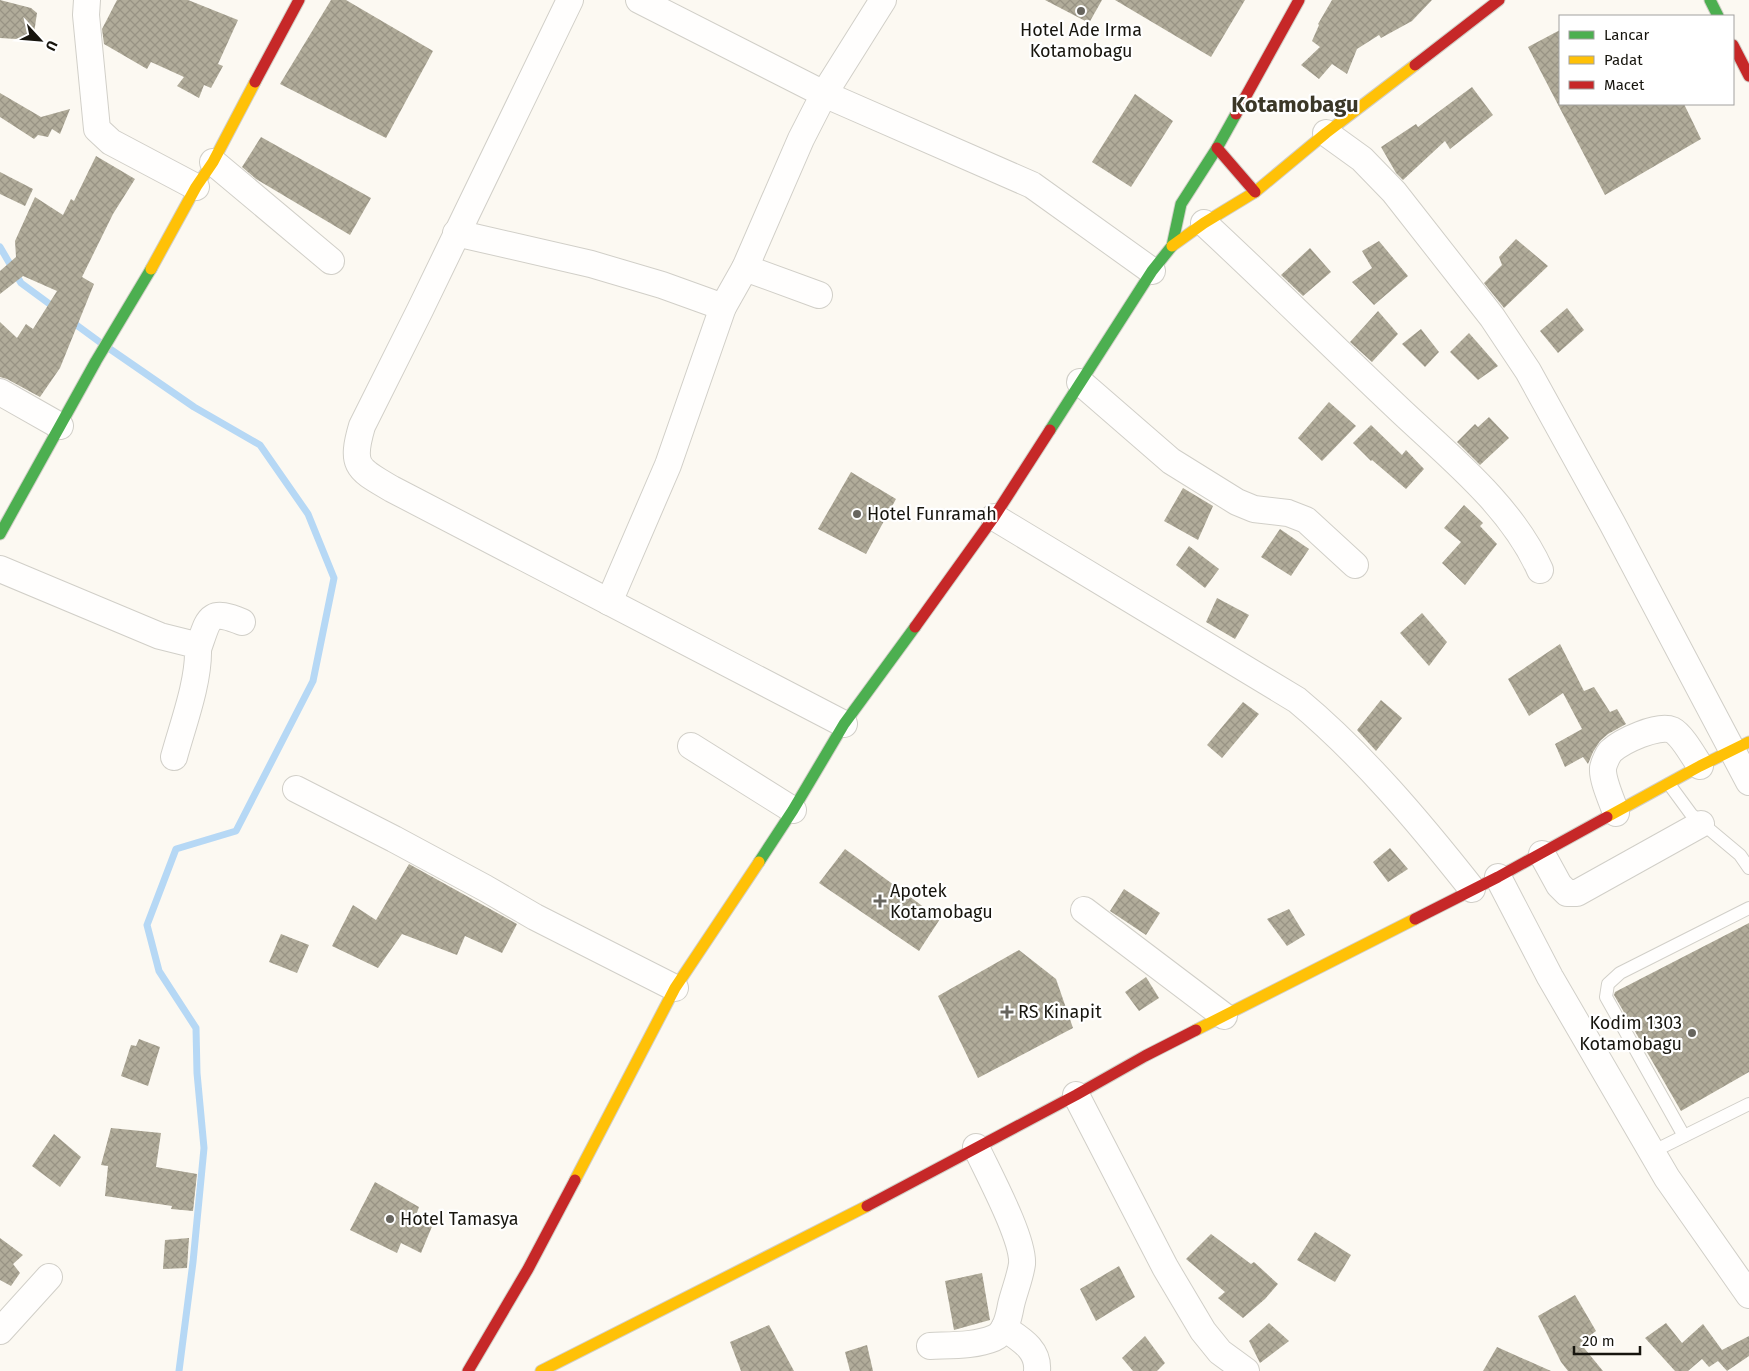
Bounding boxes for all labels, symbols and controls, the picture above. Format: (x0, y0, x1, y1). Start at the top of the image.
marker: Hotel Ade Irma Kotamobagu (1075, 5, 1087, 17)
north arrow (15, 15, 65, 65)
legend (1559, 15, 1734, 105)
place label: Hotel Ade Irma Kotamobagu (1020, 19, 1142, 62)
text: Lancar (1604, 26, 1649, 44)
text: U (42, 38, 61, 53)
text: Padat (1604, 51, 1643, 69)
text: Macet (1604, 76, 1645, 94)
district label: Kotamobagu (1231, 91, 1359, 118)
place label: Hotel Funramah (867, 503, 997, 525)
marker: Hotel Funramah (851, 508, 863, 520)
place label: Apotek Kotamobagu (890, 880, 993, 923)
marker: Apotek Kotamobagu (874, 895, 886, 907)
place label: RS Kinapit (1018, 1001, 1102, 1023)
marker: RS Kinapit (1000, 1005, 1014, 1019)
place label: Kodim 1303 Kotamobagu (1579, 1012, 1682, 1055)
marker: Kodim 1303 Kotamobagu (1686, 1027, 1698, 1039)
place label: Hotel Tamasya (400, 1208, 519, 1230)
marker: Hotel Tamasya (384, 1213, 396, 1225)
scale bar (1574, 1324, 1640, 1356)
text: 20 m (1582, 1332, 1615, 1350)

